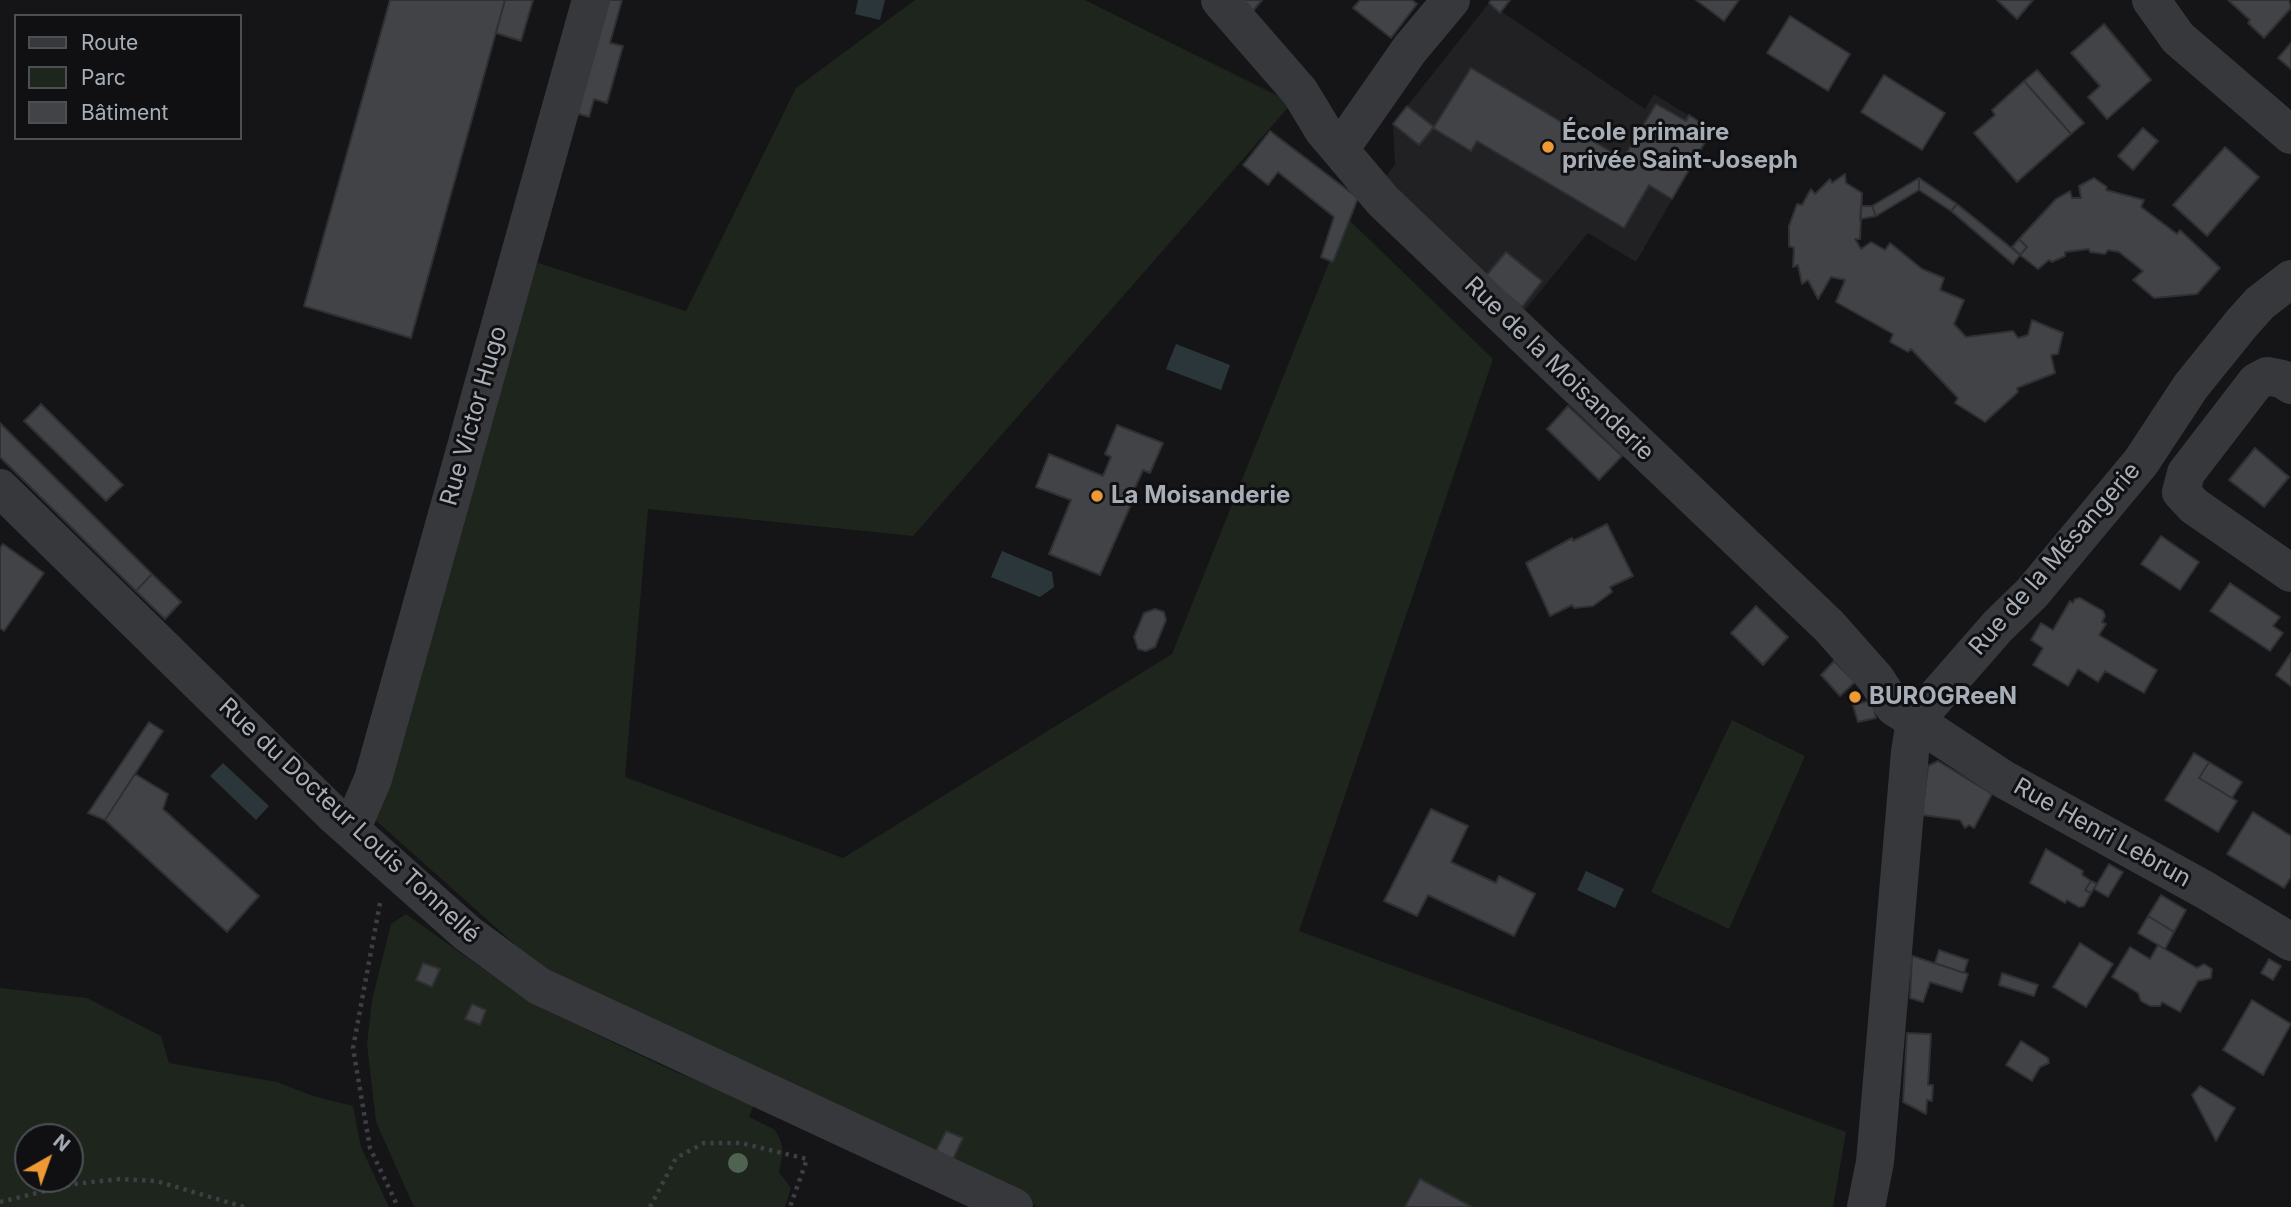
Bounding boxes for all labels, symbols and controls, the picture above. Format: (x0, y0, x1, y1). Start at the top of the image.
legend (14, 14, 242, 140)
text: Route (81, 30, 138, 55)
text: Parc (81, 65, 126, 90)
text: Bâtiment (81, 100, 168, 125)
place label: École primaire privée Saint-Joseph (1562, 119, 1798, 175)
marker: École primaire privée Saint-Joseph (1540, 139, 1556, 155)
street label: Rue de la Moisanderie (1458, 271, 1660, 467)
street label: Rue Victor Hugo (435, 323, 513, 509)
street label: Rue de la Mésangerie (1964, 457, 2146, 661)
place label: La Moisanderie (1111, 482, 1290, 510)
marker: La Moisanderie (1089, 488, 1105, 504)
place label: BUROGReeN (1869, 683, 2017, 711)
marker: BUROGReeN (1847, 689, 1863, 705)
street label: Rue du Docteur Louis Tonnellé (213, 692, 485, 950)
street label: Rue Henri Lebrun (2008, 772, 2196, 894)
north arrow (14, 1123, 84, 1193)
text: N (49, 1130, 74, 1157)

